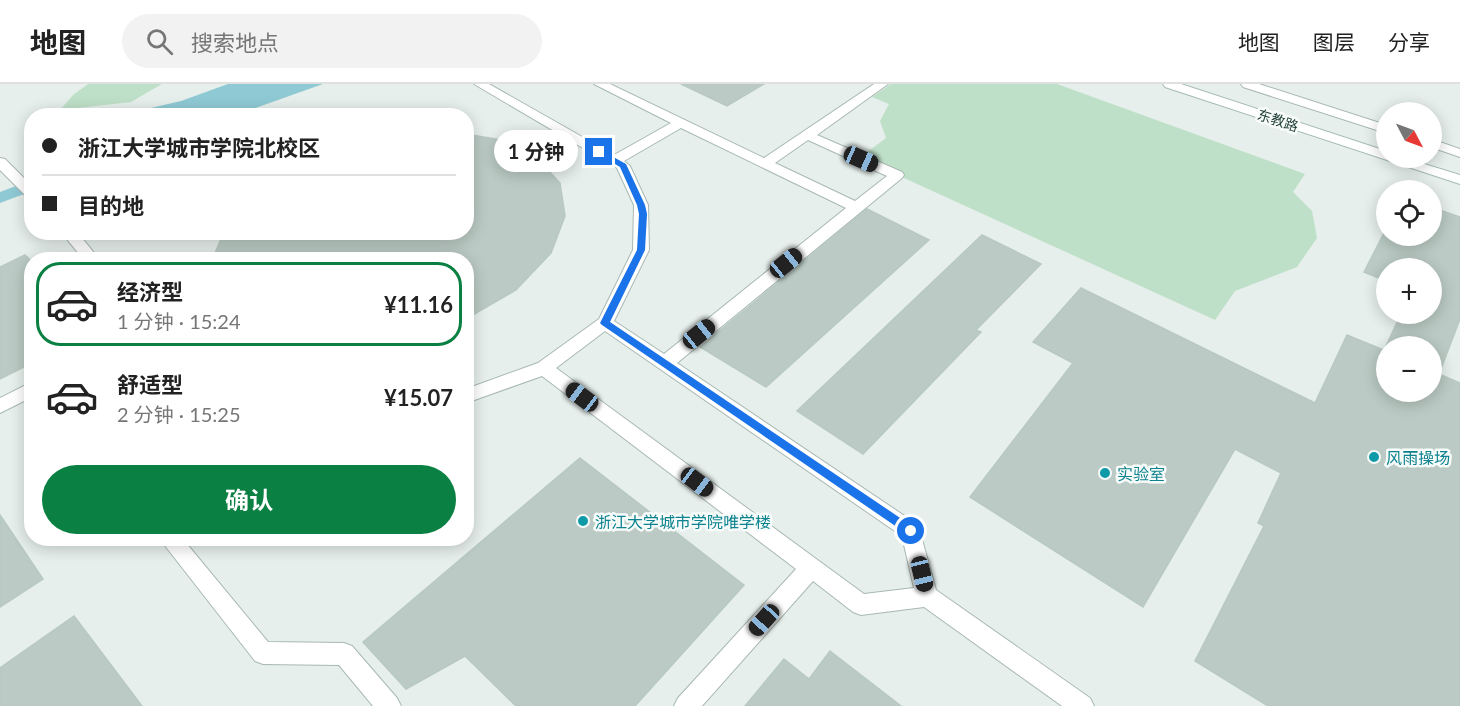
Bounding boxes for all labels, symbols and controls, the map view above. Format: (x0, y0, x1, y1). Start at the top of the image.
search box (122, 14, 542, 68)
text: 地图 (30, 25, 86, 59)
icon: search (143, 25, 176, 58)
text: 搜索地点 (191, 29, 279, 56)
text: 地图 (1238, 29, 1280, 54)
text: 图层 (1313, 29, 1355, 54)
text: 分享 (1388, 29, 1430, 54)
north arrow (1376, 102, 1442, 168)
map controls (1376, 102, 1442, 402)
street label: 东教路 (1255, 105, 1301, 135)
callout: 1 分钟 (494, 131, 578, 173)
text: 浙江大学城市学院北校区 (78, 134, 320, 161)
route end (585, 138, 612, 165)
text: 1 分钟 (508, 139, 564, 163)
car (841, 143, 881, 175)
button: locate (1376, 180, 1442, 246)
text: 目的地 (78, 192, 144, 219)
car (766, 245, 806, 281)
button: + (1376, 258, 1442, 324)
icon: car (45, 277, 99, 331)
text: 经济型 (117, 278, 183, 305)
text: ¥11.16 (384, 291, 453, 318)
text: 1 分钟 · 15:24 (117, 309, 241, 333)
car (679, 316, 719, 352)
button: − (1376, 336, 1442, 402)
icon: car (45, 370, 99, 424)
text: 舒适型 (117, 371, 183, 398)
car (562, 379, 602, 415)
text: ¥15.07 (384, 384, 453, 411)
text: 2 分钟 · 15:25 (117, 402, 241, 426)
place label: 风雨操场 (1386, 448, 1450, 467)
marker: 风雨操场 (1367, 450, 1381, 464)
car (677, 464, 717, 500)
place label: 实验室 (1117, 464, 1165, 483)
button: 确认 (42, 465, 456, 534)
marker: 实验室 (1098, 466, 1112, 480)
place label: 浙江大学城市学院唯学楼 (595, 512, 771, 531)
marker: 浙江大学城市学院唯学楼 (576, 514, 590, 528)
route start (897, 517, 924, 544)
car (909, 554, 935, 594)
car (745, 601, 783, 639)

